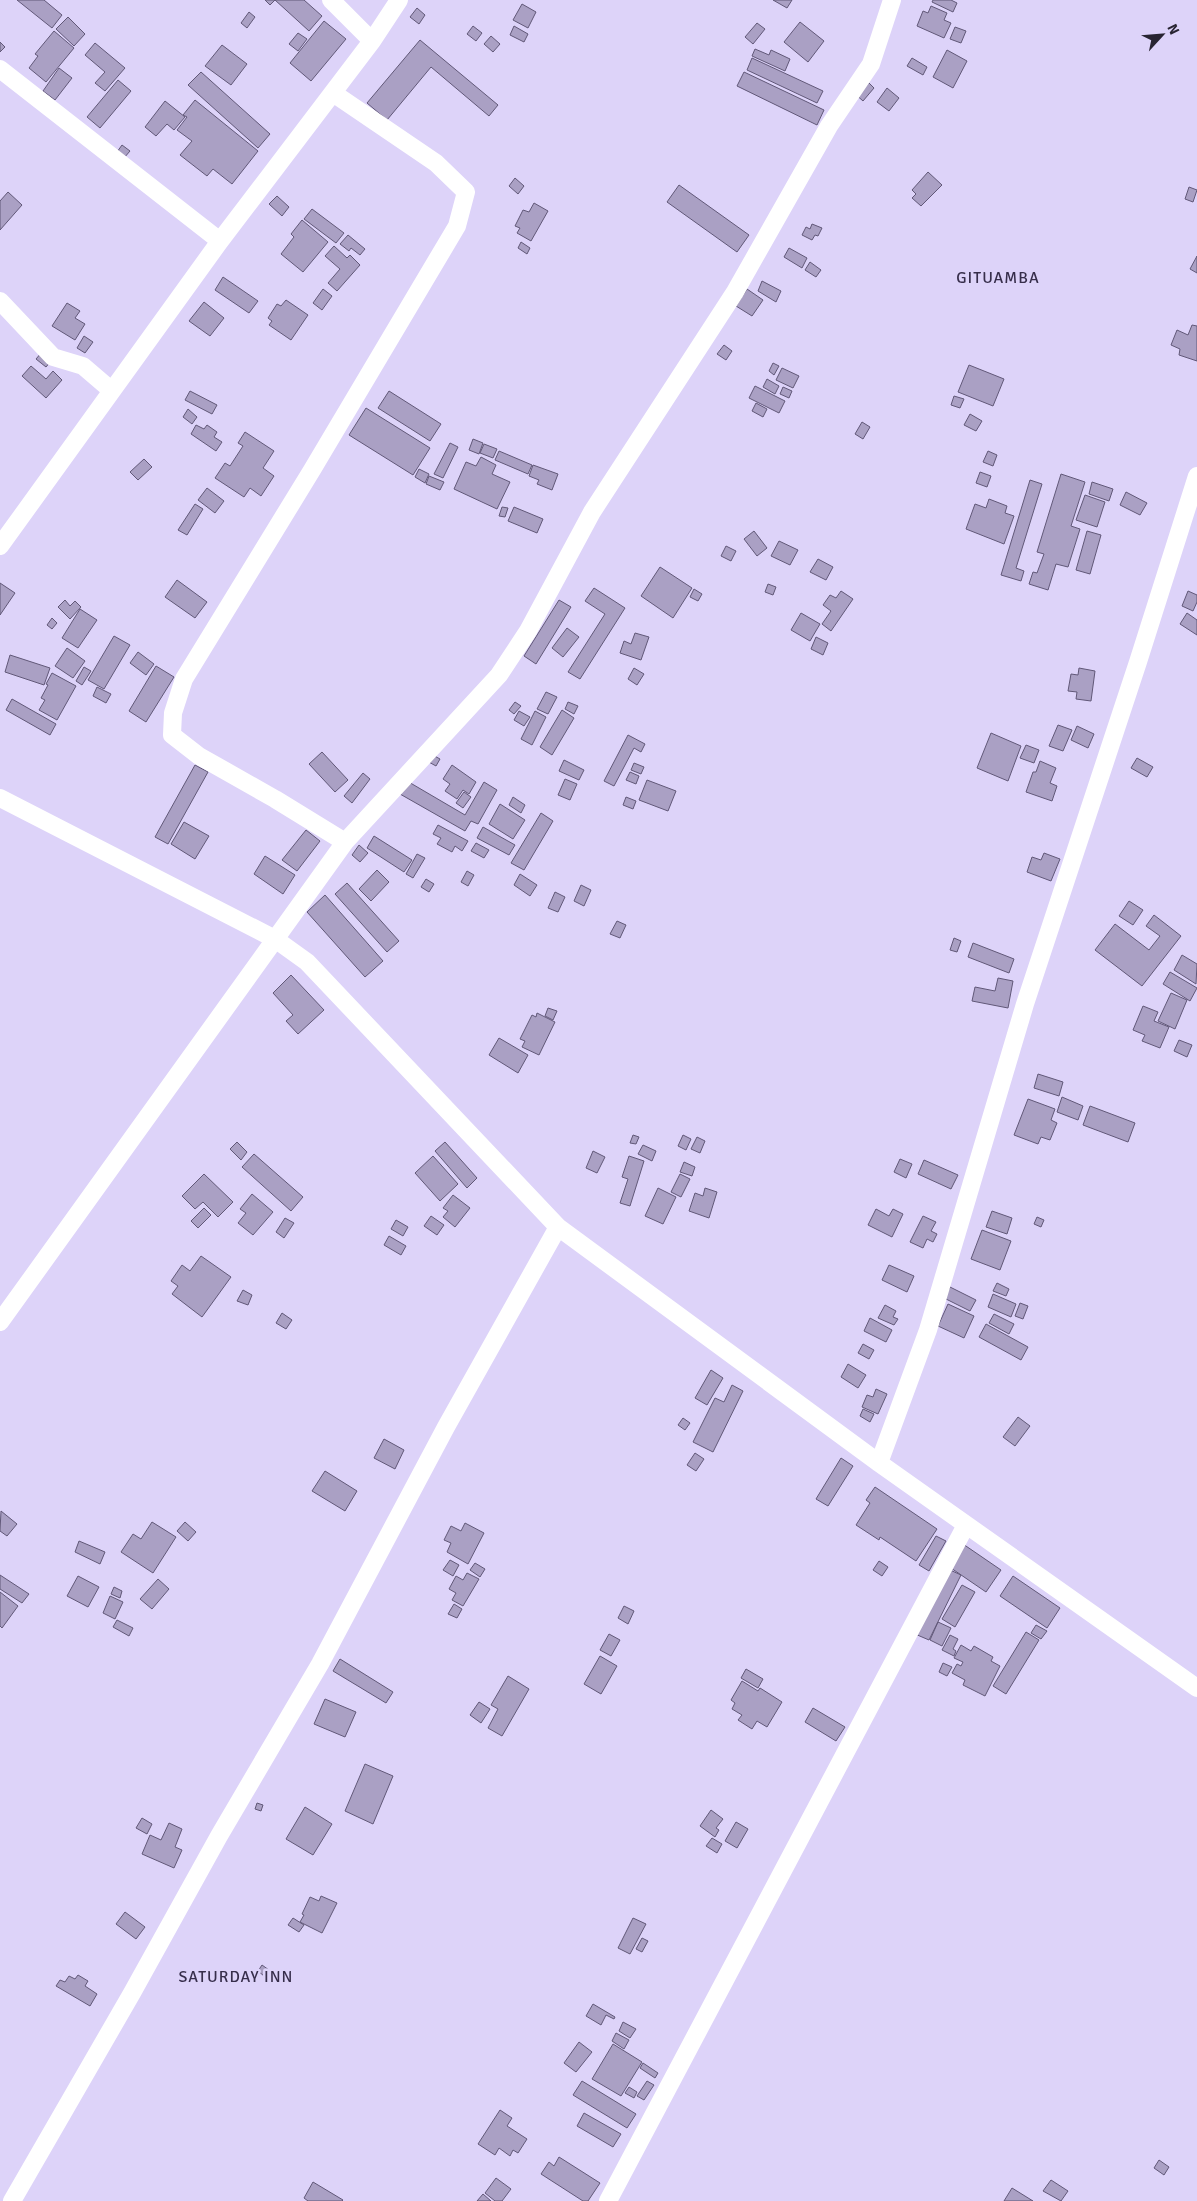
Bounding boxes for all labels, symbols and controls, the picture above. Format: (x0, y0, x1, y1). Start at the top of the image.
north arrow (1137, 10, 1187, 60)
text: N (1163, 21, 1183, 38)
district label: GITUAMBA (956, 268, 1040, 288)
district label: SATURDAY INN (178, 1967, 294, 1987)

